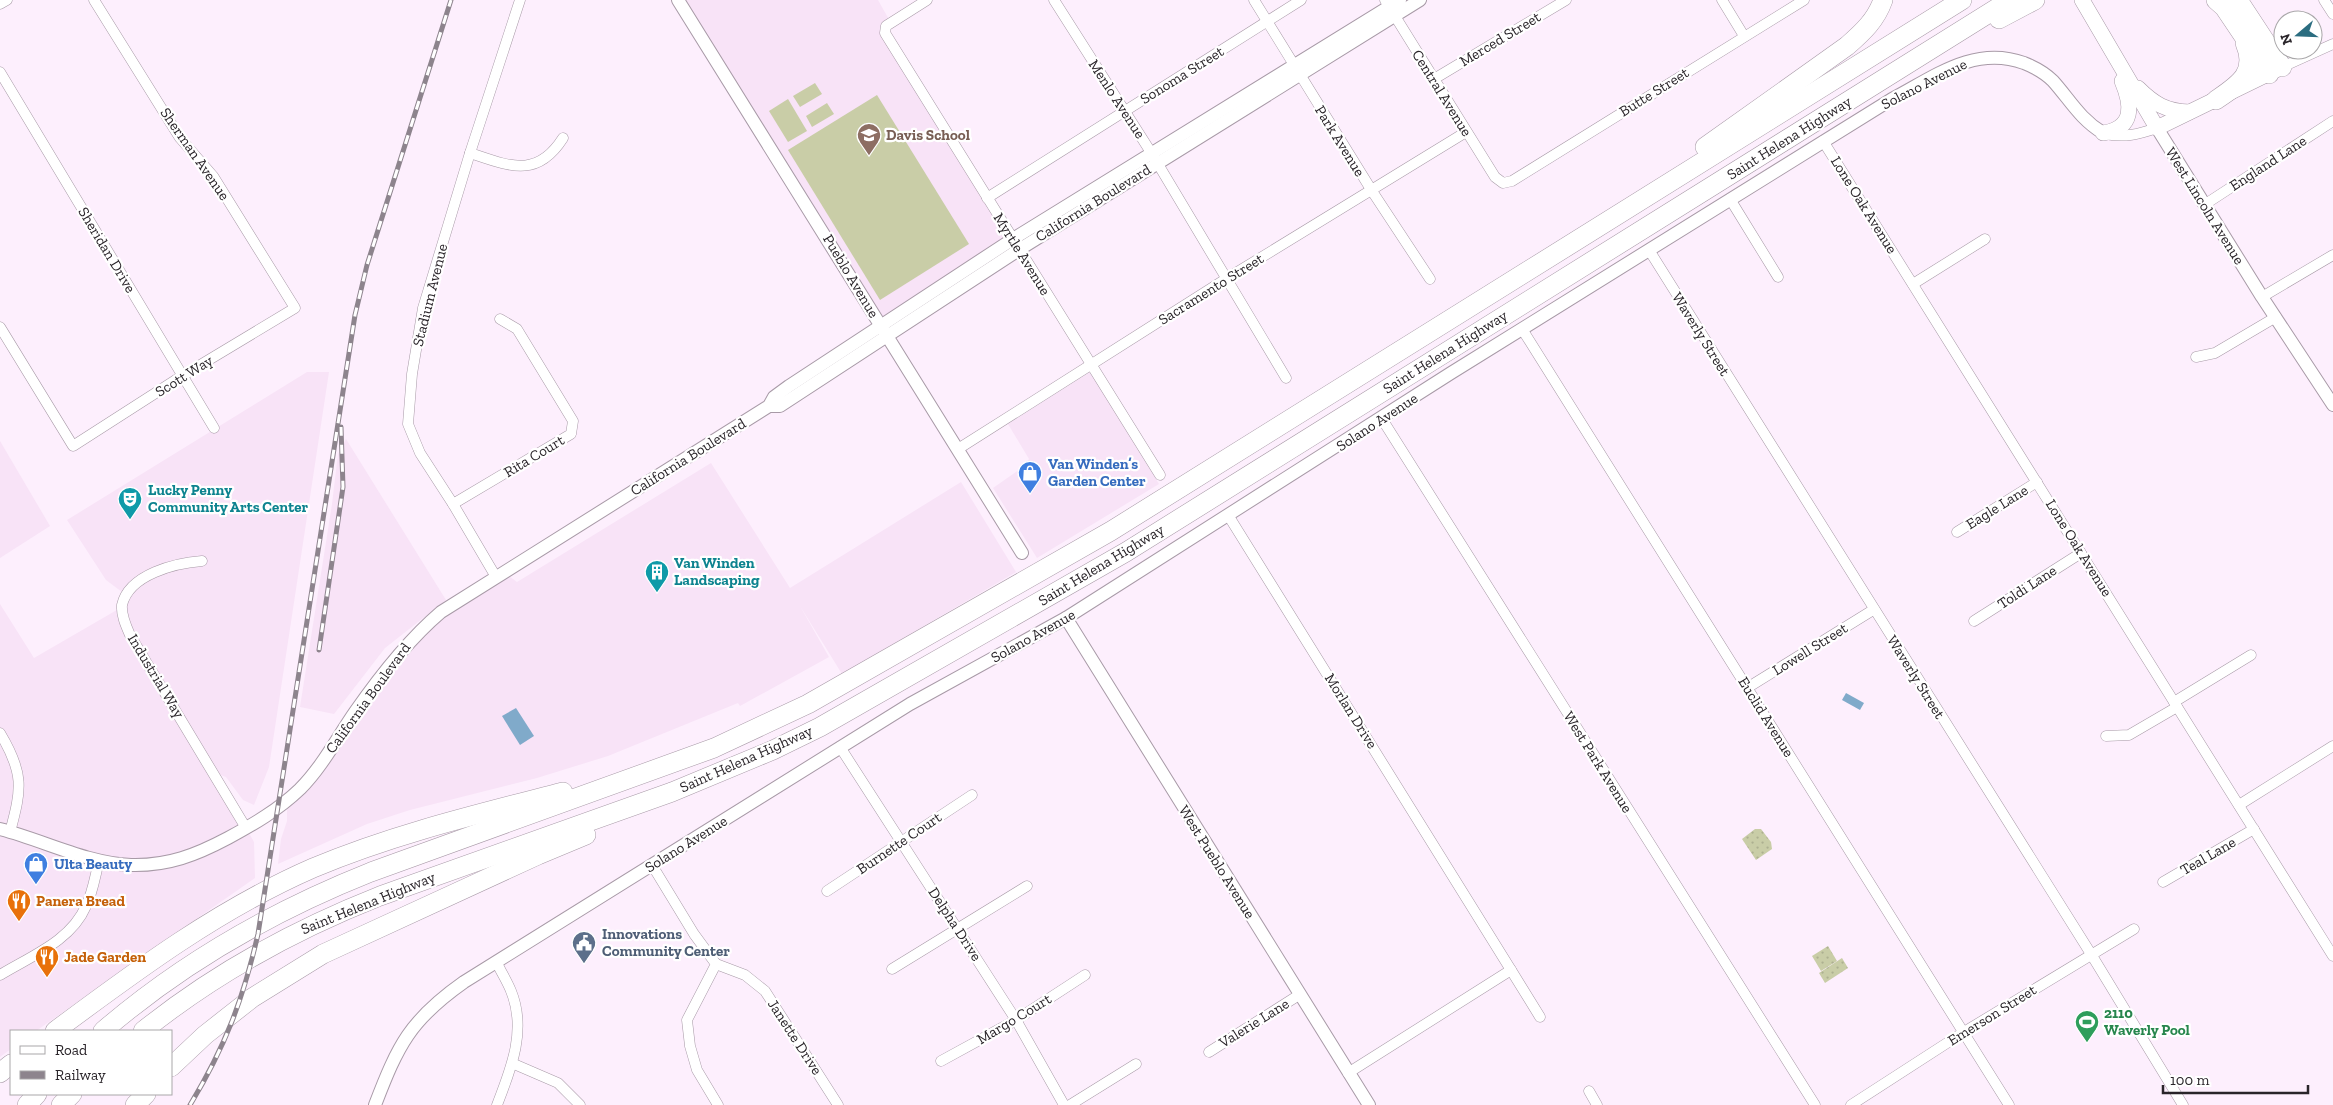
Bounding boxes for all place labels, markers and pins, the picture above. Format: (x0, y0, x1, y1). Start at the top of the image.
school or university icon: Davis School (856, 122, 882, 156)
place label: Davis School (886, 126, 970, 144)
place label: Van Winden’s Garden Center (1048, 455, 1146, 490)
shop icon: Van Winden’s Garden Center (1017, 460, 1043, 494)
place label: Lucky Penny Community Arts Center (148, 481, 308, 516)
theatre icon: Lucky Penny Community Arts Center (117, 486, 143, 520)
place label: Van Winden Landscaping (674, 554, 760, 589)
building icon: Van Winden Landscaping (644, 559, 670, 593)
shop icon: Ulta Beauty (23, 851, 49, 885)
place label: Ulta Beauty (54, 855, 132, 873)
restaurant icon: Panera Bread (6, 888, 32, 922)
place label: Panera Bread (36, 892, 125, 910)
place label: Innovations Community Center (602, 925, 730, 960)
public building icon: Innovations Community Center (571, 930, 597, 964)
restaurant icon: Jade Garden (34, 944, 60, 978)
place label: Jade Garden (64, 948, 146, 966)
place label: 2110 Waverly Pool (2104, 1004, 2190, 1039)
sports icon: 2110 Waverly Pool (2074, 1009, 2100, 1043)

